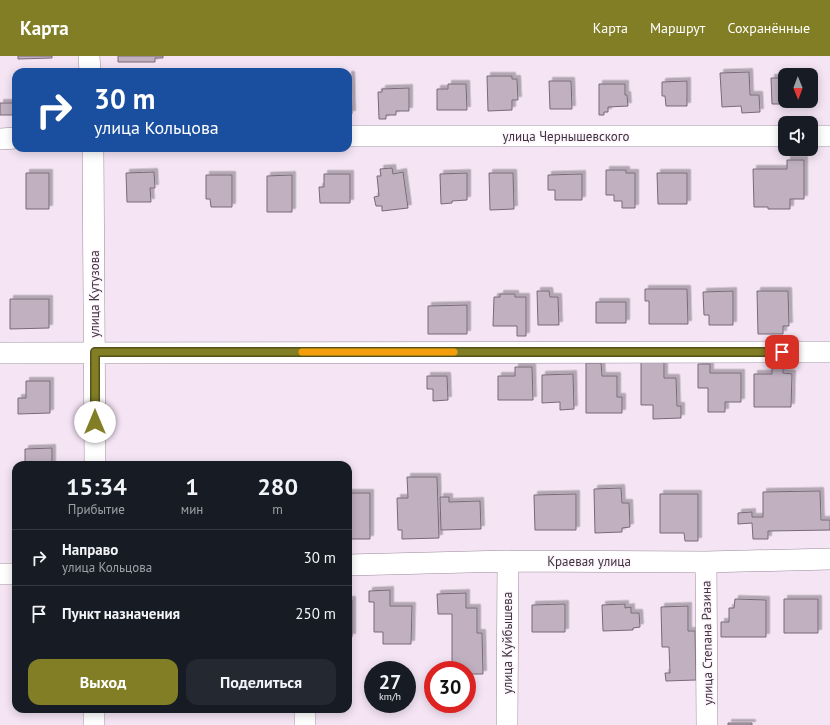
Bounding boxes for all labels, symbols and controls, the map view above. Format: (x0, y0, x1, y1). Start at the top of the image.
text: Карта (20, 16, 69, 40)
text: Карта (593, 19, 628, 37)
text: Маршрут (650, 19, 705, 37)
text: Сохранённые (727, 19, 810, 37)
north arrow (778, 68, 818, 108)
map controls (778, 68, 818, 156)
text: 30 m (94, 80, 155, 117)
icon: right (28, 84, 80, 136)
text: улица Кольцова (94, 116, 219, 139)
button: sound (778, 116, 818, 156)
street label: улица Чернышевского (503, 128, 629, 145)
street label: улица Кутузова (86, 250, 103, 338)
pin (765, 335, 799, 369)
icon: arrive (771, 341, 793, 363)
position arrow (74, 401, 116, 443)
text: 15:34 (66, 471, 127, 502)
text: 1 (185, 471, 199, 502)
text: 280 (257, 471, 298, 502)
text: Прибытие (68, 501, 125, 518)
text: мин (181, 501, 203, 518)
text: m (272, 501, 283, 518)
text: Направо (62, 540, 118, 559)
icon: right (28, 547, 50, 569)
text: 30 m (303, 548, 336, 567)
street label: Краевая улица (547, 553, 631, 570)
text: улица Кольцова (62, 559, 152, 576)
street label: улица Степана Разина (697, 581, 717, 705)
street label: улица Куйбышева (499, 592, 516, 694)
icon: arrive (28, 603, 50, 625)
text: Пункт назначения (62, 604, 180, 623)
text: 250 m (295, 604, 336, 623)
button: Выход (28, 659, 178, 705)
button: Поделиться (186, 659, 336, 705)
speed limit sign: 30 (424, 661, 476, 713)
text: 27 (379, 669, 401, 695)
text: km/h (379, 690, 401, 703)

